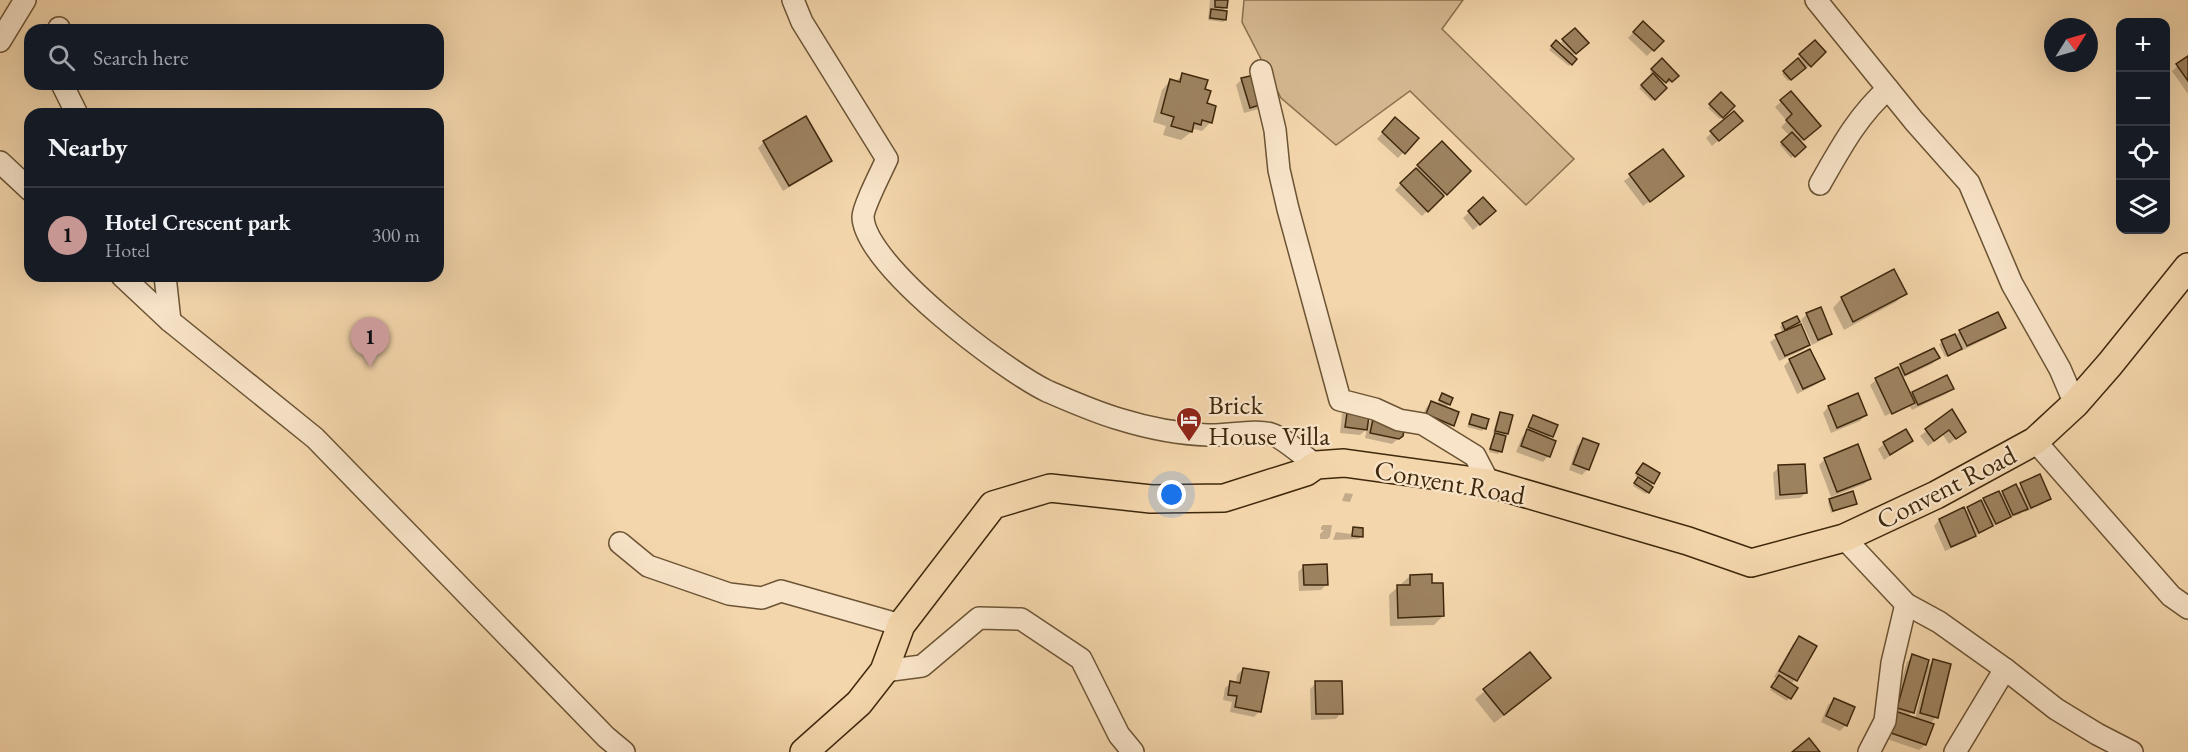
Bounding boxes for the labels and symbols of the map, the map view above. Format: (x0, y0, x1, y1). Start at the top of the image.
north arrow (2044, 18, 2098, 72)
pin: 1 (350, 318, 389, 367)
place label: Brick House Villa (1208, 387, 1330, 453)
hotel icon: Brick House Villa (1174, 405, 1204, 443)
street label: Convent Road (1870, 437, 2022, 537)
street label: Convent Road (1372, 452, 1528, 513)
your location (1157, 480, 1186, 509)

